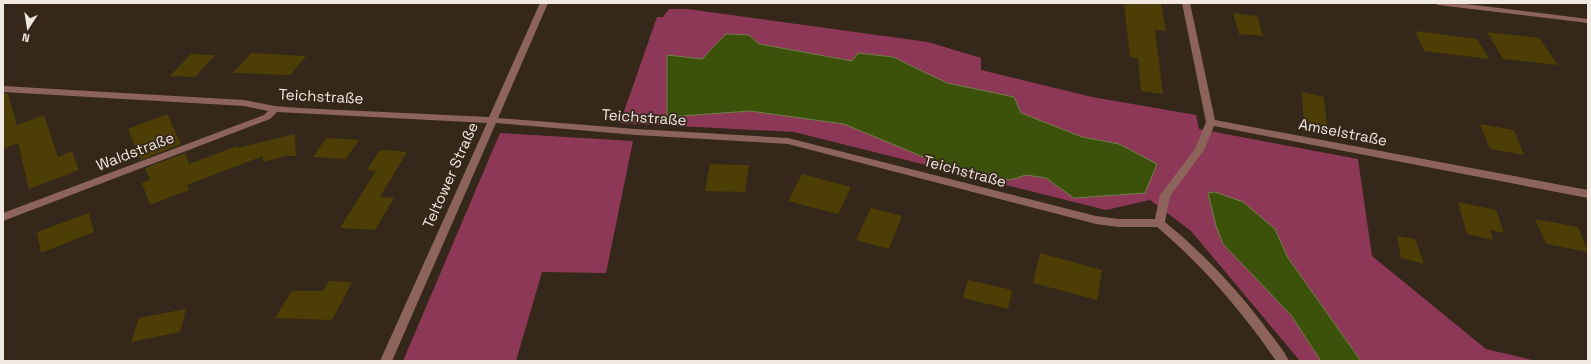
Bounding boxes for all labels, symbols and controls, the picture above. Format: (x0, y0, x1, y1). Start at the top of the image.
north arrow (8, 8, 48, 48)
text: N (21, 30, 31, 45)
street label: Teichstraße (278, 84, 364, 108)
street label: Teichstraße (601, 105, 687, 129)
street label: Amselstraße (1297, 114, 1389, 150)
street label: Teltower Straße (418, 119, 482, 231)
street label: Waldstraße (93, 127, 177, 175)
street label: Teichstraße (921, 151, 1009, 191)

